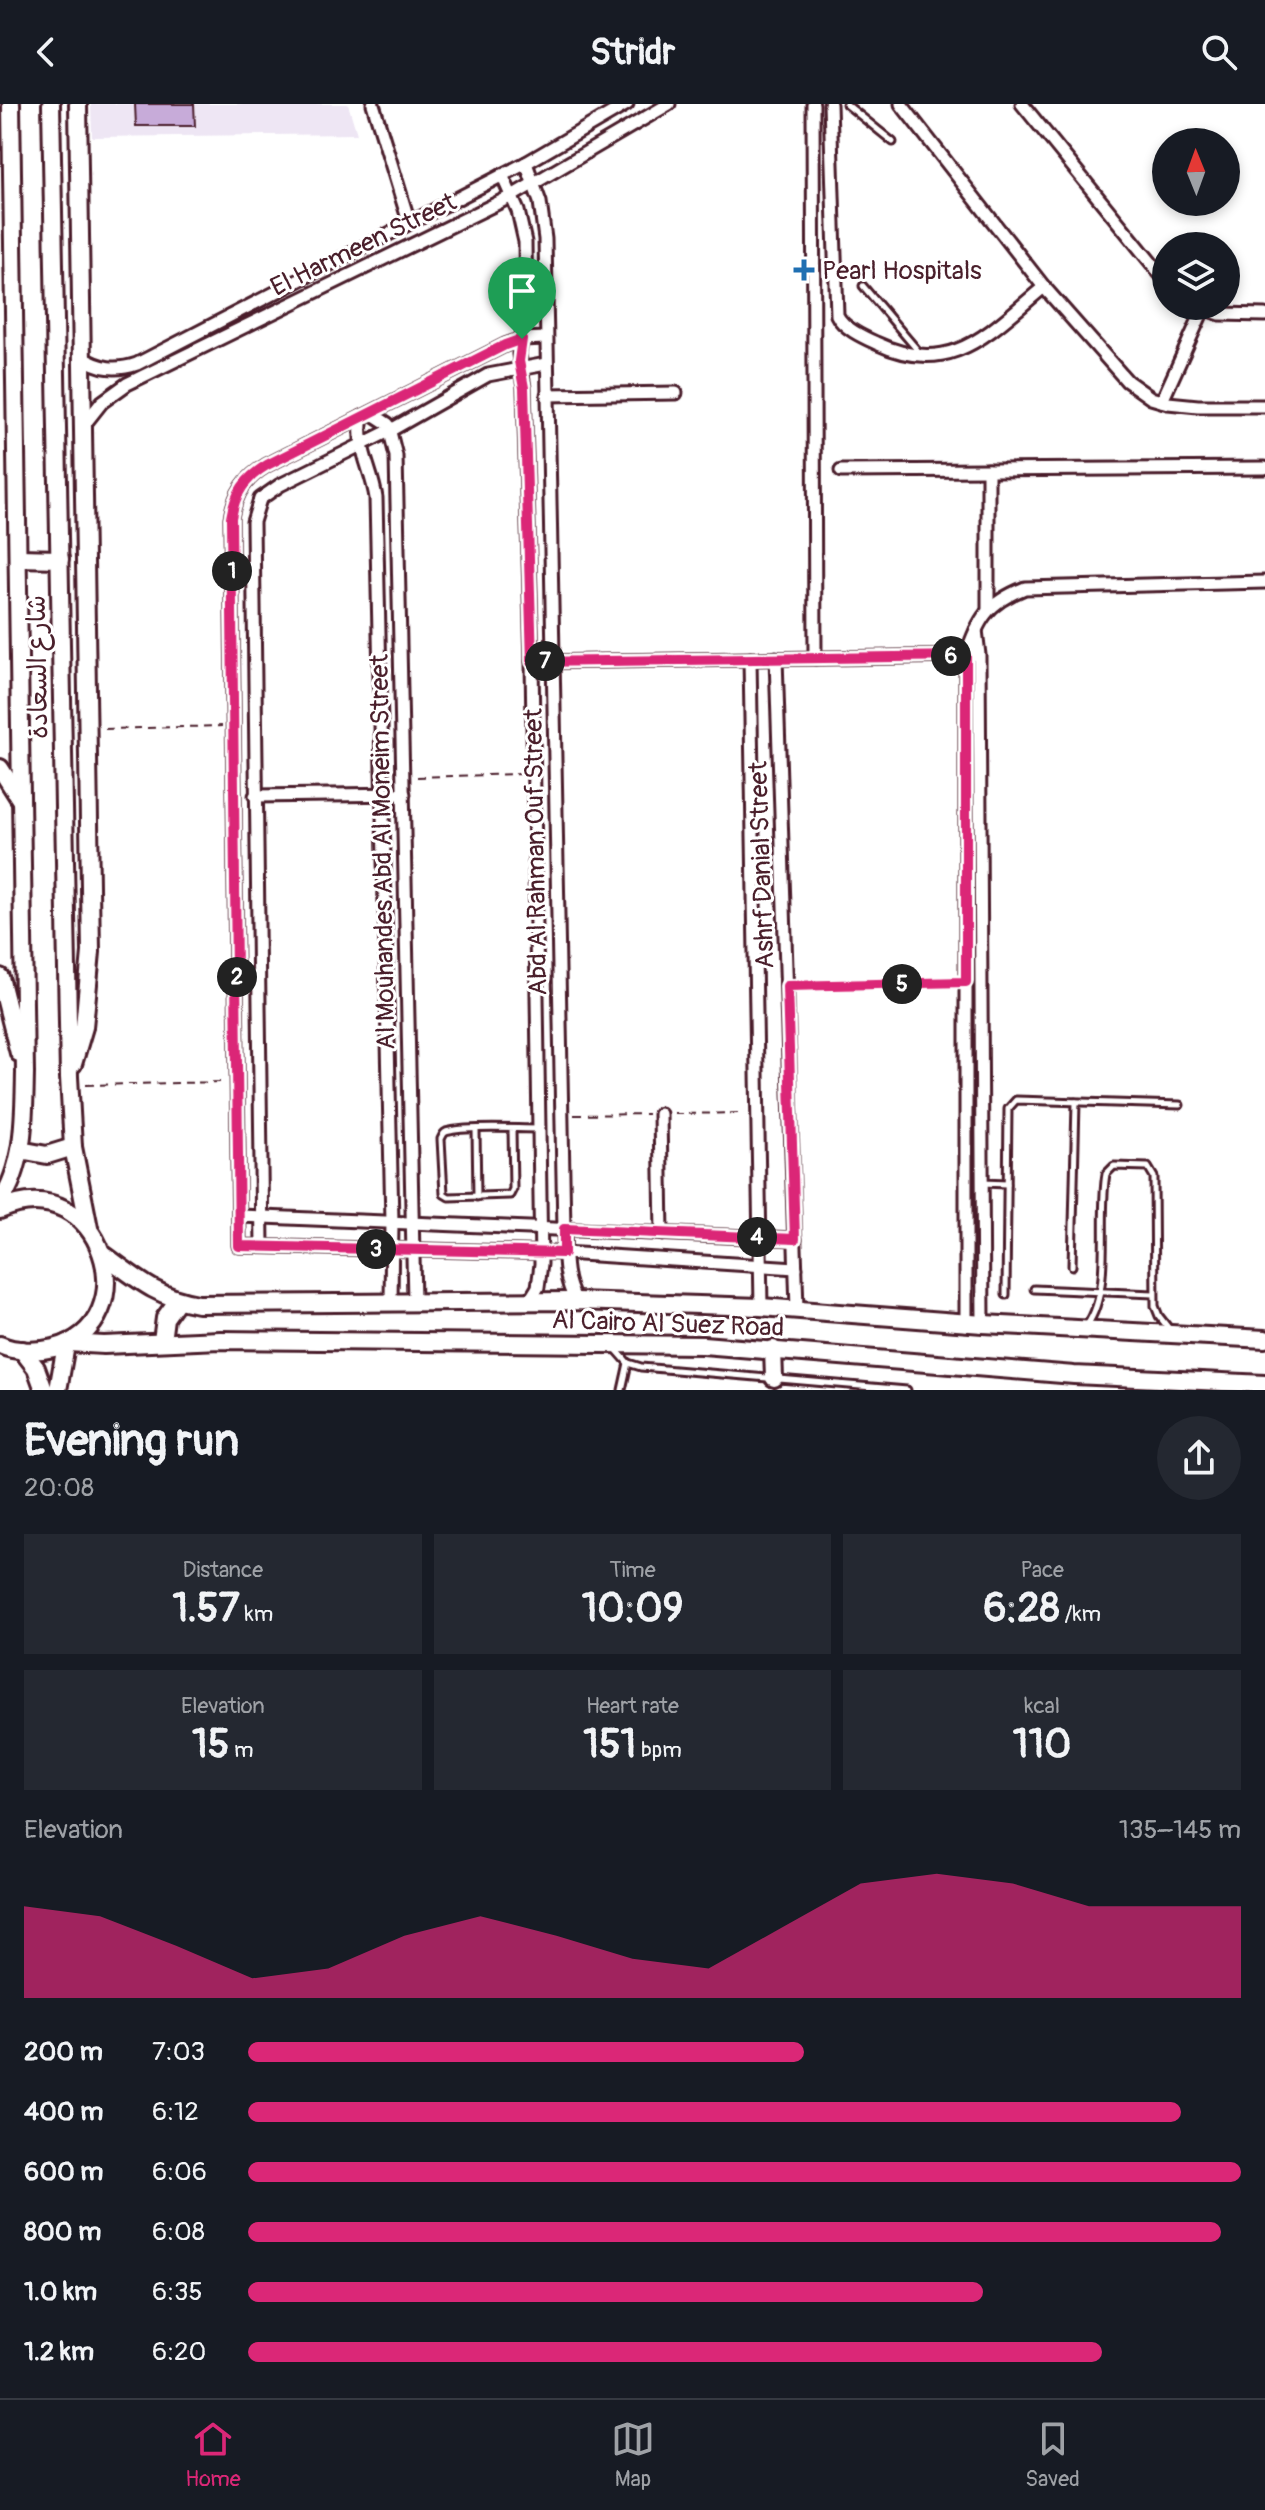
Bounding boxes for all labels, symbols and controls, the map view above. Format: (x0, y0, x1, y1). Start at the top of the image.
icon: back (24, 30, 68, 74)
text: Stridr (590, 30, 675, 75)
icon: search (1197, 30, 1241, 74)
north arrow (1152, 128, 1240, 216)
map controls (1152, 128, 1240, 320)
street label: El Harmeen Street (266, 186, 462, 304)
button: layers (1152, 232, 1240, 320)
place label: Pearl Hospitals (822, 255, 982, 287)
pin (488, 257, 556, 339)
marker: Pearl Hospitals (793, 259, 815, 281)
icon: arrive (500, 269, 544, 313)
pin: 1 (212, 551, 252, 591)
text: 1 (228, 557, 236, 585)
street label: شارع السعادة (21, 595, 56, 739)
pin: 6 (931, 636, 971, 676)
pin: 7 (525, 641, 565, 681)
text: 6 (945, 642, 957, 670)
text: 7 (539, 647, 551, 675)
street label: Al Mouhandes Abd Al Moneim Street (364, 653, 402, 1050)
street label: Abd Al Rahman Ouf Street (517, 708, 555, 996)
street label: Ashrf Danial Street (742, 760, 782, 969)
pin: 2 (217, 957, 257, 997)
text: 2 (231, 963, 243, 991)
pin: 5 (882, 964, 922, 1004)
text: 5 (896, 970, 908, 998)
pin: 4 (737, 1217, 777, 1257)
text: 4 (751, 1223, 763, 1251)
pin: 3 (356, 1229, 396, 1269)
text: 3 (370, 1235, 382, 1263)
street label: Al Cairo Al Suez Road (551, 1304, 785, 1344)
text: Evening run (24, 1414, 239, 1469)
button: share (1157, 1416, 1241, 1500)
text: 20:08 (24, 1472, 94, 1504)
text: Distance (183, 1556, 263, 1584)
text: Time (610, 1556, 655, 1584)
text: Pace (1020, 1556, 1064, 1584)
text: 1.57 (172, 1584, 240, 1633)
text: 10:09 (582, 1584, 683, 1633)
text: 6:28 (983, 1584, 1060, 1633)
text: km (240, 1600, 273, 1628)
text: /km (1060, 1600, 1101, 1628)
text: Elevation (181, 1692, 265, 1720)
text: Heart rate (586, 1692, 679, 1720)
text: kcal (1024, 1692, 1060, 1720)
text: 15 (192, 1720, 229, 1769)
text: 151 (583, 1720, 636, 1769)
text: 110 (1013, 1720, 1071, 1769)
text: m (229, 1736, 254, 1764)
text: bpm (636, 1736, 682, 1764)
text: Elevation (24, 1814, 123, 1846)
text: 135–145 m (1119, 1814, 1241, 1846)
text: 200 m (24, 2036, 103, 2068)
text: 7:03 (152, 2036, 205, 2068)
text: 400 m (24, 2096, 103, 2128)
text: 6:12 (152, 2096, 199, 2128)
text: 600 m (24, 2156, 103, 2188)
text: 6:06 (152, 2156, 207, 2188)
text: 800 m (24, 2216, 101, 2248)
text: 6:08 (152, 2216, 205, 2248)
text: 1.0 km (24, 2276, 97, 2308)
text: 6:35 (152, 2276, 203, 2308)
text: 1.2 km (24, 2336, 94, 2368)
text: 6:20 (152, 2336, 206, 2368)
tab: Home (185, 2417, 241, 2493)
tab: Map (611, 2417, 655, 2493)
tab: Saved (1025, 2417, 1080, 2493)

